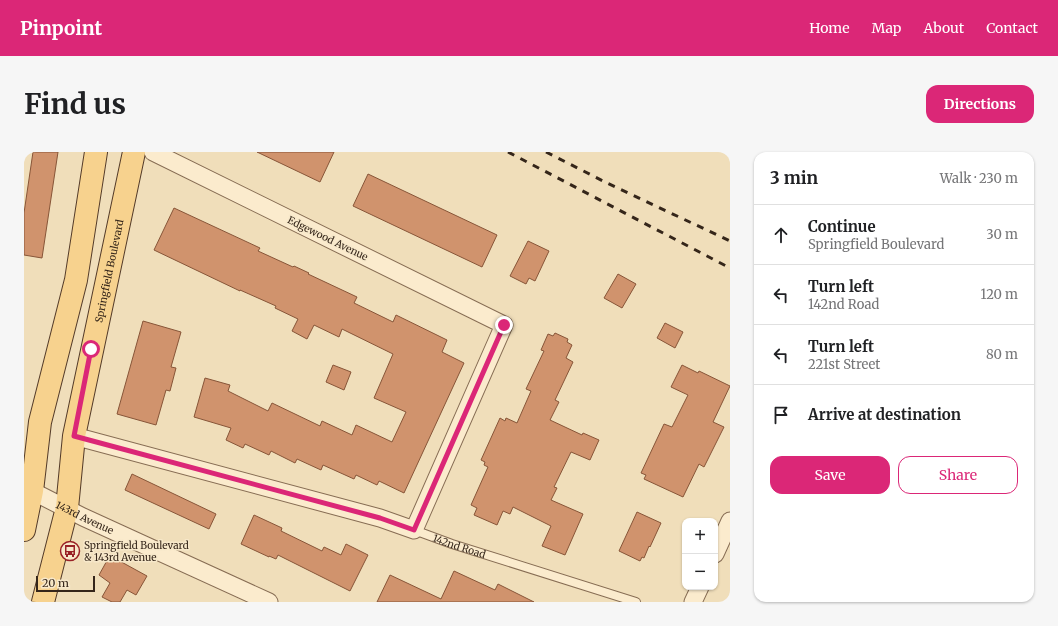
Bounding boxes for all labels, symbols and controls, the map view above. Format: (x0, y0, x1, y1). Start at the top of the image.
text: Pinpoint (20, 16, 102, 40)
text: Home (809, 19, 850, 37)
text: Map (872, 19, 901, 37)
text: About (923, 19, 964, 37)
text: Contact (986, 19, 1038, 37)
button: Directions (926, 85, 1034, 123)
text: Find us (24, 86, 126, 122)
text: 3 min (770, 167, 818, 189)
text: Walk · 230 m (940, 170, 1018, 187)
street label: Edgewood Avenue (285, 213, 370, 264)
text: Continue (808, 217, 876, 236)
street label: Springfield Boulevard (92, 218, 127, 324)
icon: ahead (770, 224, 792, 246)
text: 30 m (986, 226, 1018, 243)
text: Springfield Boulevard (808, 236, 944, 253)
text: Turn left (808, 277, 874, 296)
icon: left (770, 284, 792, 306)
text: 120 m (980, 286, 1018, 303)
text: 142nd Road (808, 296, 879, 313)
route end (495, 316, 513, 334)
text: Turn left (808, 337, 874, 356)
route start (82, 340, 100, 358)
icon: left (770, 344, 792, 366)
text: 80 m (986, 346, 1018, 363)
text: 221st Street (808, 356, 880, 373)
icon: arrive (770, 404, 792, 426)
text: Arrive at destination (808, 405, 961, 424)
button: Save (770, 456, 890, 494)
button: Share (898, 456, 1018, 494)
street label: 143rd Avenue (54, 498, 116, 537)
map controls (682, 518, 718, 590)
button: + (682, 518, 718, 554)
street label: 142nd Road (431, 531, 487, 561)
place label: Springfield Boulevard & 143rd Avenue (84, 539, 189, 564)
bus stop icon: Springfield Boulevard & 143rd Avenue (59, 540, 81, 562)
button: − (682, 554, 718, 590)
scale bar (36, 574, 95, 593)
text: 20 m (42, 576, 69, 590)

